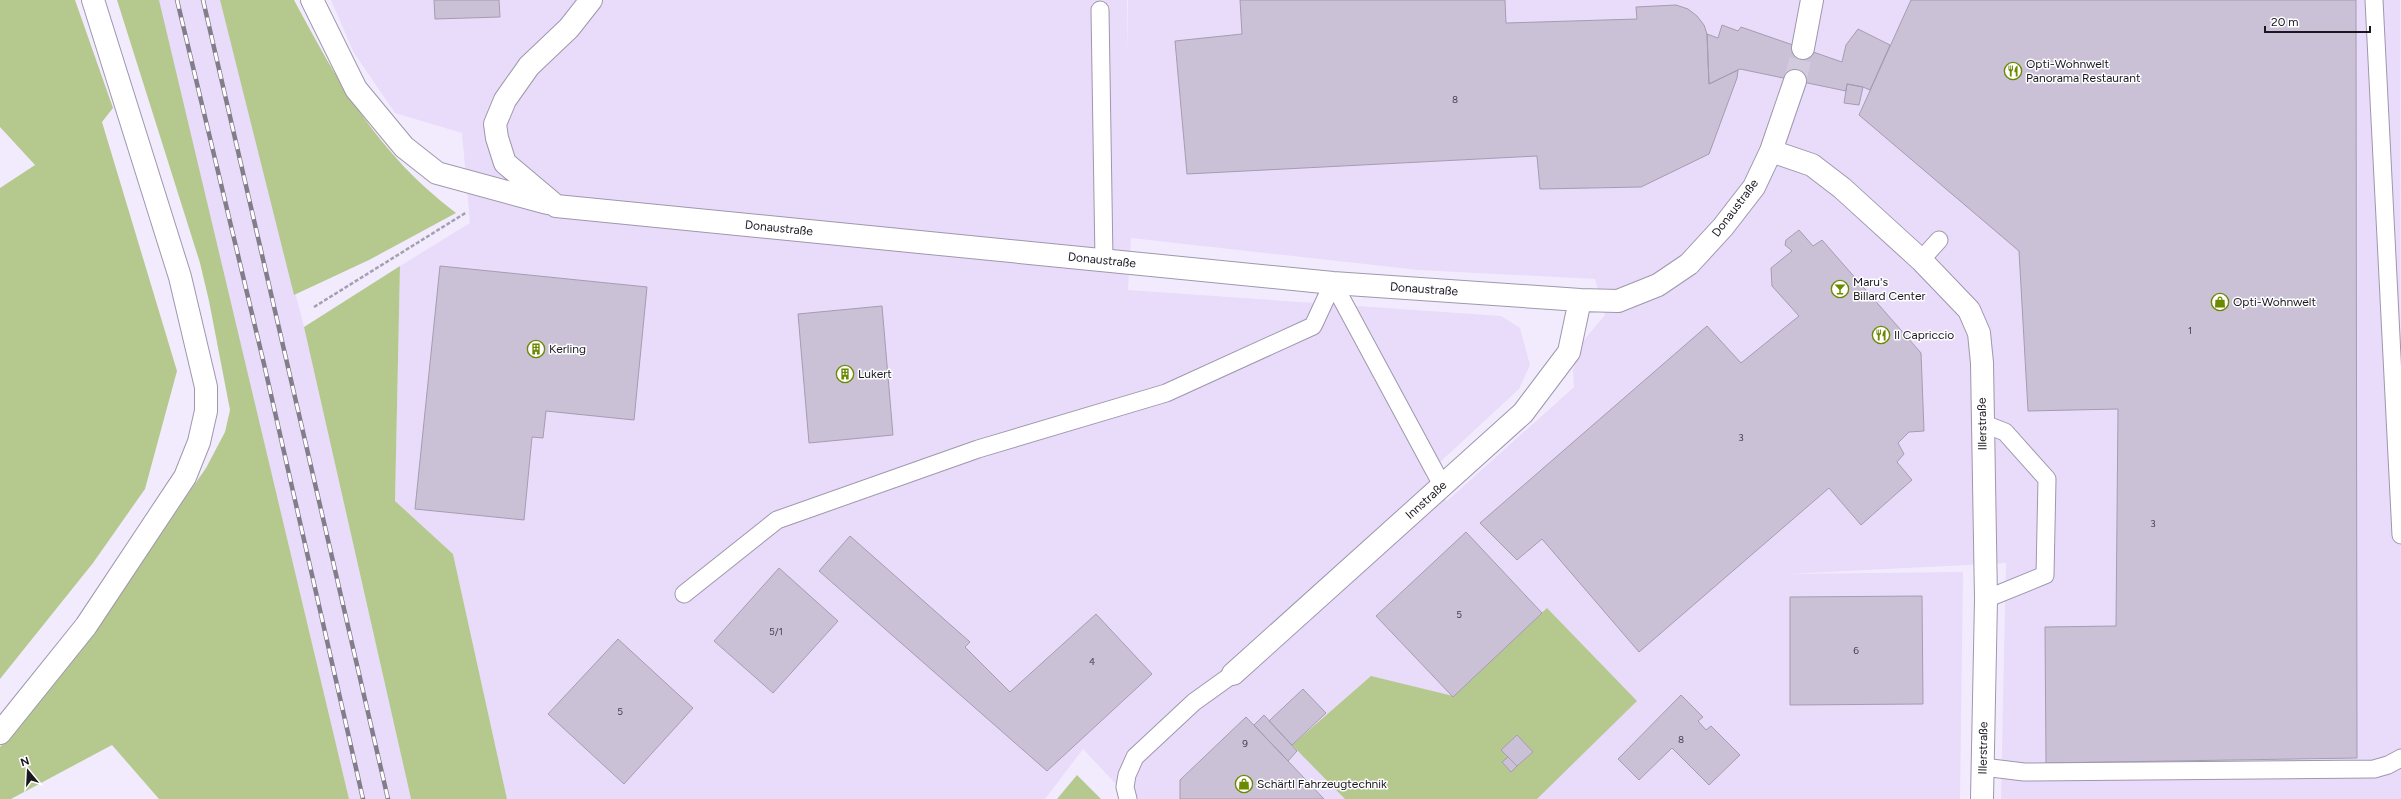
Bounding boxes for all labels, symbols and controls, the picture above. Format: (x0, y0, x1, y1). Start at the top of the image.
scale bar (2265, 8, 2370, 34)
text: 20 m (2271, 15, 2299, 29)
place label: Opti-Wohnwelt Panorama Restaurant (2026, 57, 2141, 85)
restaurant icon: Opti-Wohnwelt Panorama Restaurant (2003, 61, 2023, 81)
house number: 8 (1452, 93, 1458, 106)
street label: Donaustraße (1709, 176, 1761, 240)
street label: Donaustraße (744, 217, 814, 239)
street label: Donaustraße (1067, 249, 1137, 271)
place label: Maru's Billard Center (1853, 275, 1926, 303)
bar icon: Maru's Billard Center (1830, 279, 1850, 299)
street label: Donaustraße (1389, 280, 1459, 298)
shop icon: Opti-Wohnwelt (2210, 292, 2230, 312)
place label: Opti-Wohnwelt (2233, 295, 2316, 309)
house number: 1 (2188, 324, 2192, 337)
restaurant icon: Il Capriccio (1871, 325, 1891, 345)
place label: Il Capriccio (1894, 328, 1954, 342)
building icon: Kerling (526, 339, 546, 359)
place label: Kerling (549, 342, 586, 356)
building icon: Lukert (835, 364, 855, 384)
place label: Lukert (858, 367, 892, 381)
street label: Illerstraße (1975, 397, 1989, 451)
house number: 3 (1738, 431, 1744, 444)
street label: Innstraße (1403, 478, 1450, 522)
house number: 3 (2150, 517, 2156, 530)
house number: 5 (1456, 608, 1462, 621)
house number: 5/1 (769, 625, 783, 638)
house number: 6 (1853, 644, 1859, 657)
house number: 4 (1089, 655, 1095, 668)
house number: 5 (617, 705, 623, 718)
street label: Illerstraße (1976, 721, 1990, 775)
house number: 8 (1678, 733, 1684, 746)
house number: 9 (1242, 737, 1248, 750)
north arrow (8, 751, 48, 791)
text: N (19, 754, 31, 769)
shop icon: Schärtl Fahrzeugtechnik (1234, 774, 1254, 794)
place label: Schärtl Fahrzeugtechnik (1257, 777, 1387, 791)

